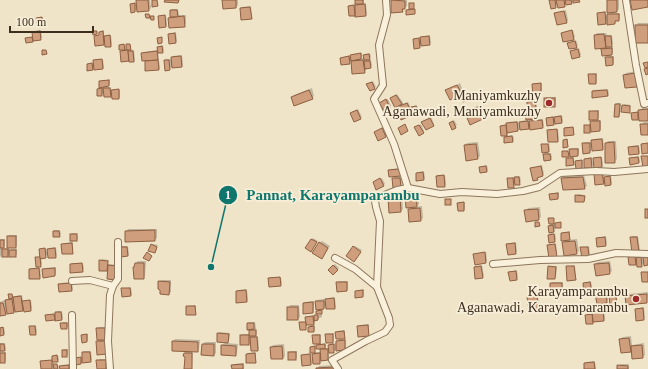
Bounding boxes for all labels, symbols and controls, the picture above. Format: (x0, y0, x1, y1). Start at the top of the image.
scale bar (10, 8, 93, 34)
text: 100 m (16, 15, 47, 29)
place label: Maniyamkuzhy Aganawadi, Maniyamkuzhy (382, 88, 541, 119)
marker: Maniyamkuzhy Aganawadi, Maniyamkuzhy (544, 98, 554, 108)
callout: Pannat, Karayamparambu (218, 181, 427, 208)
text: Pannat, Karayamparambu (246, 187, 420, 203)
text: 1 (225, 188, 231, 202)
place label: Karayamparambu Aganawadi, Karayamparambu (457, 284, 628, 315)
marker: Karayamparambu Aganawadi, Karayamparambu (631, 294, 641, 304)

